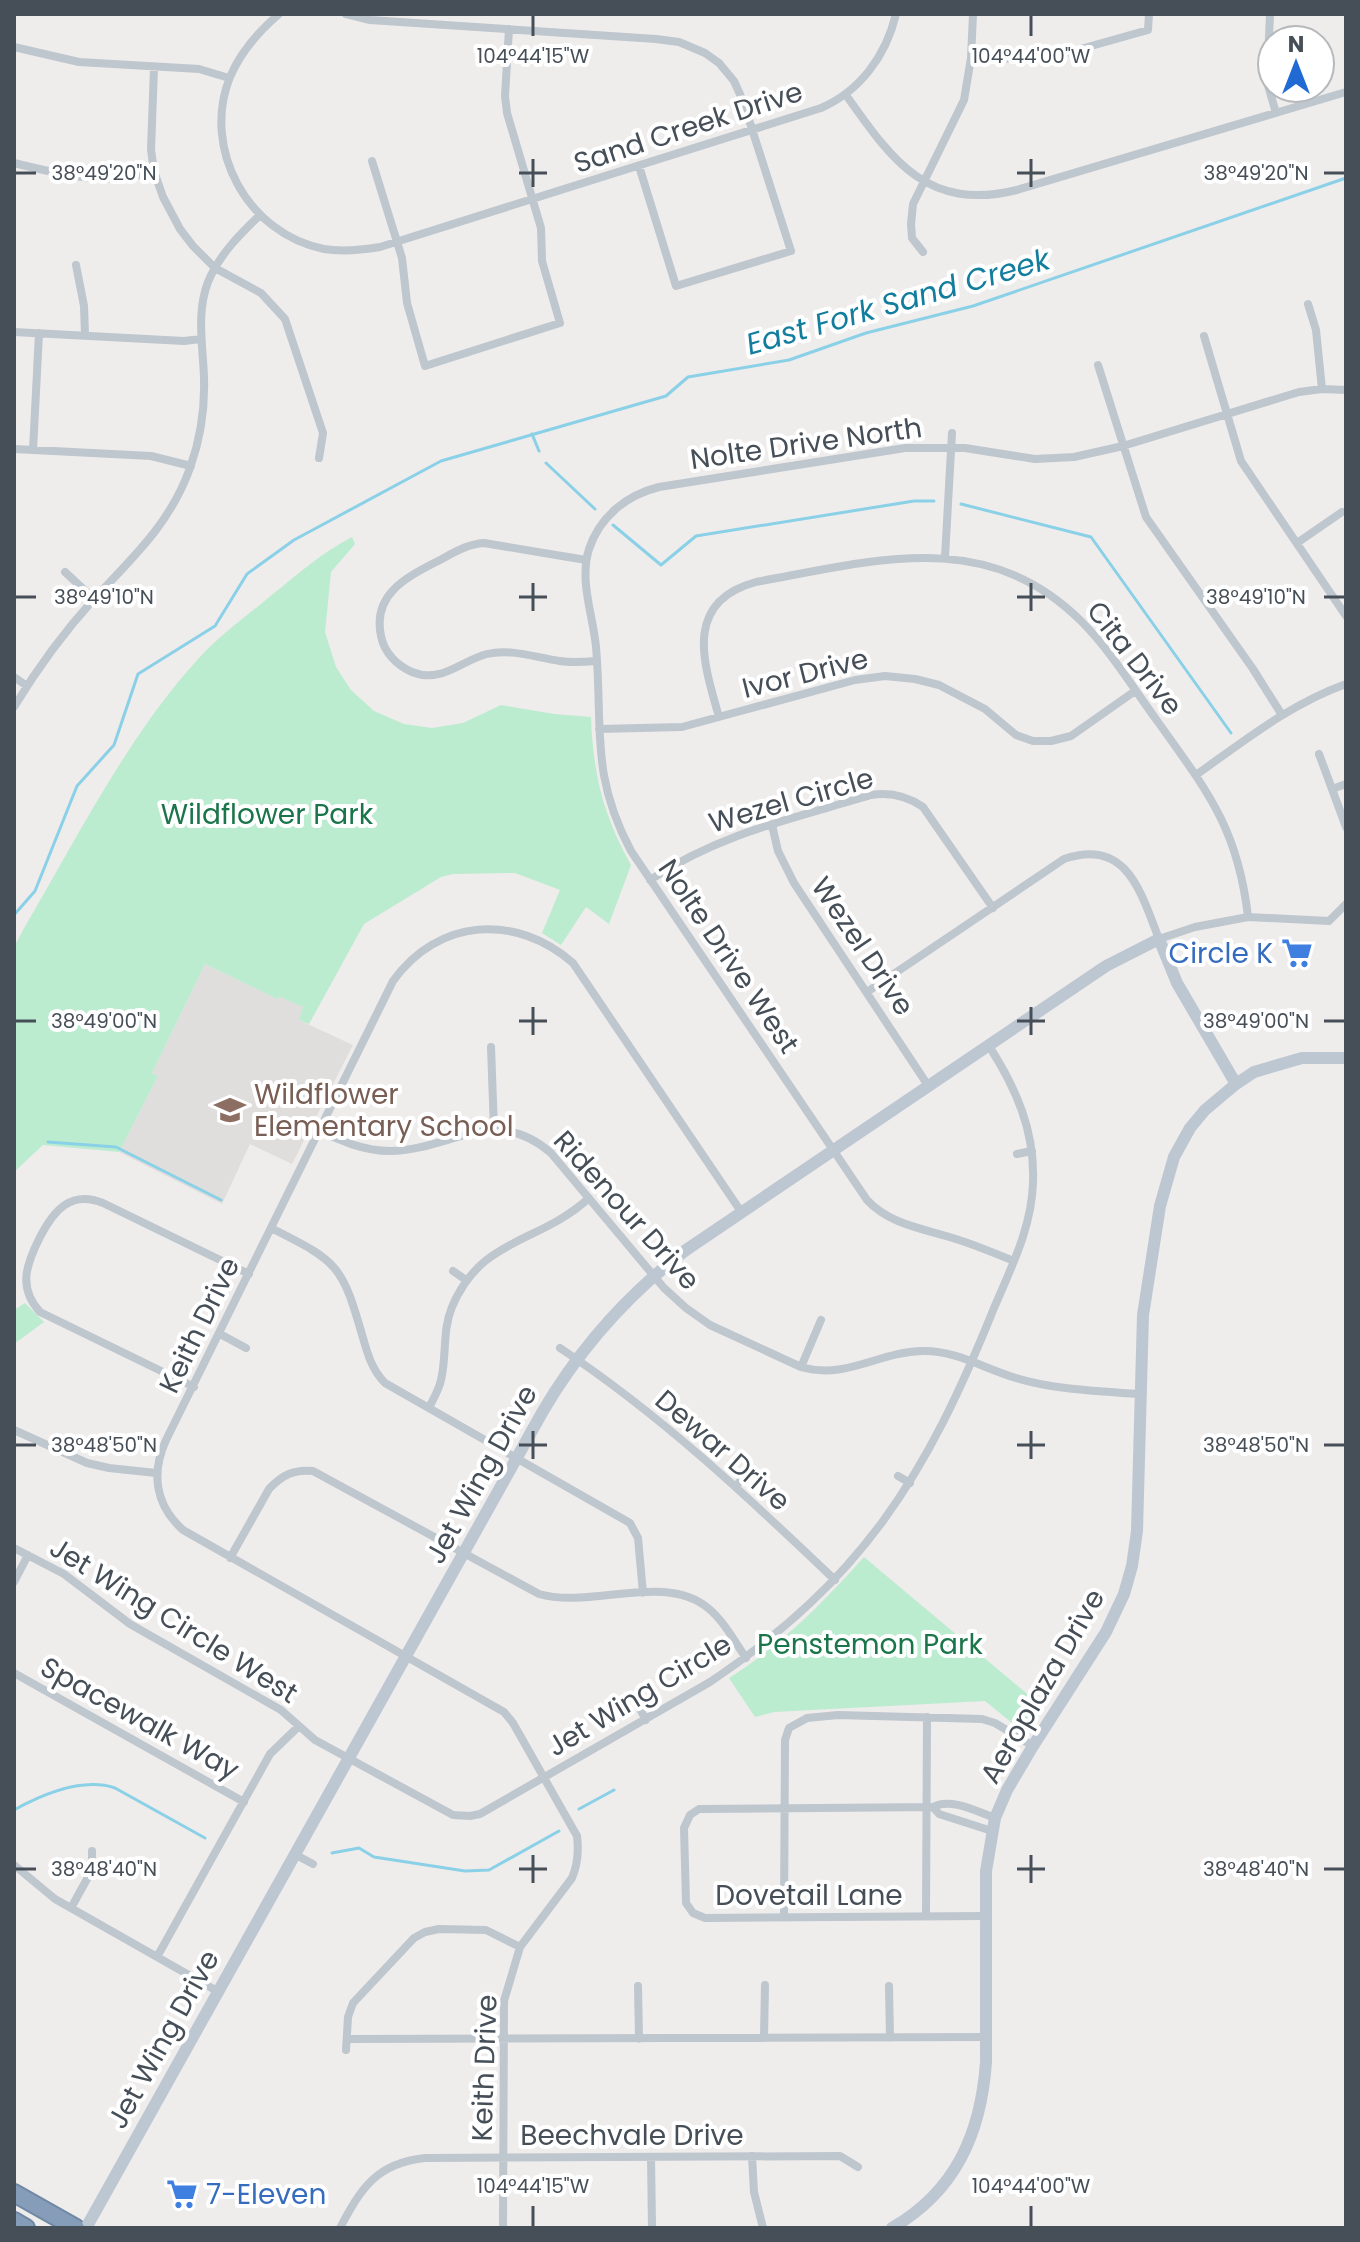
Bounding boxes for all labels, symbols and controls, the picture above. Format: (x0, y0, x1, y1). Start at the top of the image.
north arrow (1256, 24, 1336, 104)
text: N (1288, 29, 1304, 60)
text: 104°44'15"W (477, 42, 590, 70)
text: 104°44'00"W (972, 42, 1091, 70)
street label: Sand Creek Drive (569, 72, 808, 183)
text: 38°49'20"N (52, 159, 156, 187)
text: 38°49'20"N (1204, 159, 1308, 187)
water label: East Fork Sand Creek (741, 237, 1056, 365)
street label: Nolte Drive North (688, 408, 924, 479)
text: 38°49'10"N (54, 583, 154, 611)
text: 38°49'10"N (1206, 583, 1306, 611)
street label: Cita Drive (1078, 593, 1192, 724)
street label: Ivor Drive (738, 639, 872, 708)
street label: Wezel Circle (704, 758, 878, 843)
park label: Wildflower Park (161, 795, 374, 834)
street label: Nolte Drive West (649, 851, 808, 1061)
street label: Wezel Drive (802, 869, 923, 1023)
place label: Circle K (1169, 934, 1273, 973)
supermarket icon: Circle K (1280, 936, 1314, 970)
text: 38°49'00"N (51, 1007, 157, 1035)
text: 38°49'00"N (1203, 1007, 1309, 1035)
place label: Wildflower Elementary School (254, 1075, 514, 1146)
school or university icon: Wildflower Elementary School (213, 1093, 247, 1127)
street label: Ridenour Drive (545, 1122, 709, 1298)
street label: Keith Drive (150, 1251, 249, 1400)
street label: Jet Wing Drive (416, 1378, 547, 1571)
street label: Dewar Drive (647, 1381, 799, 1520)
text: 38°48'50"N (51, 1431, 157, 1459)
text: 38°48'50"N (1203, 1431, 1309, 1459)
street label: Jet Wing Circle West (42, 1528, 305, 1713)
street label: Aeroplaza Drive (971, 1582, 1114, 1791)
street label: Jet Wing Circle (540, 1625, 739, 1766)
park label: Penstemon Park (757, 1625, 983, 1664)
street label: Spacewalk Way (34, 1648, 246, 1789)
text: 38°48'40"N (51, 1855, 157, 1883)
text: 38°48'40"N (1203, 1855, 1309, 1883)
street label: Dovetail Lane (715, 1876, 903, 1915)
street label: Jet Wing Drive (98, 1943, 229, 2136)
street label: Keith Drive (462, 1994, 507, 2142)
street label: Beechvale Drive (520, 2116, 744, 2155)
text: 104°44'15"W (477, 2172, 590, 2200)
text: 104°44'00"W (972, 2172, 1091, 2200)
place label: 7-Eleven (206, 2175, 326, 2214)
supermarket icon: 7-Eleven (165, 2177, 199, 2211)

